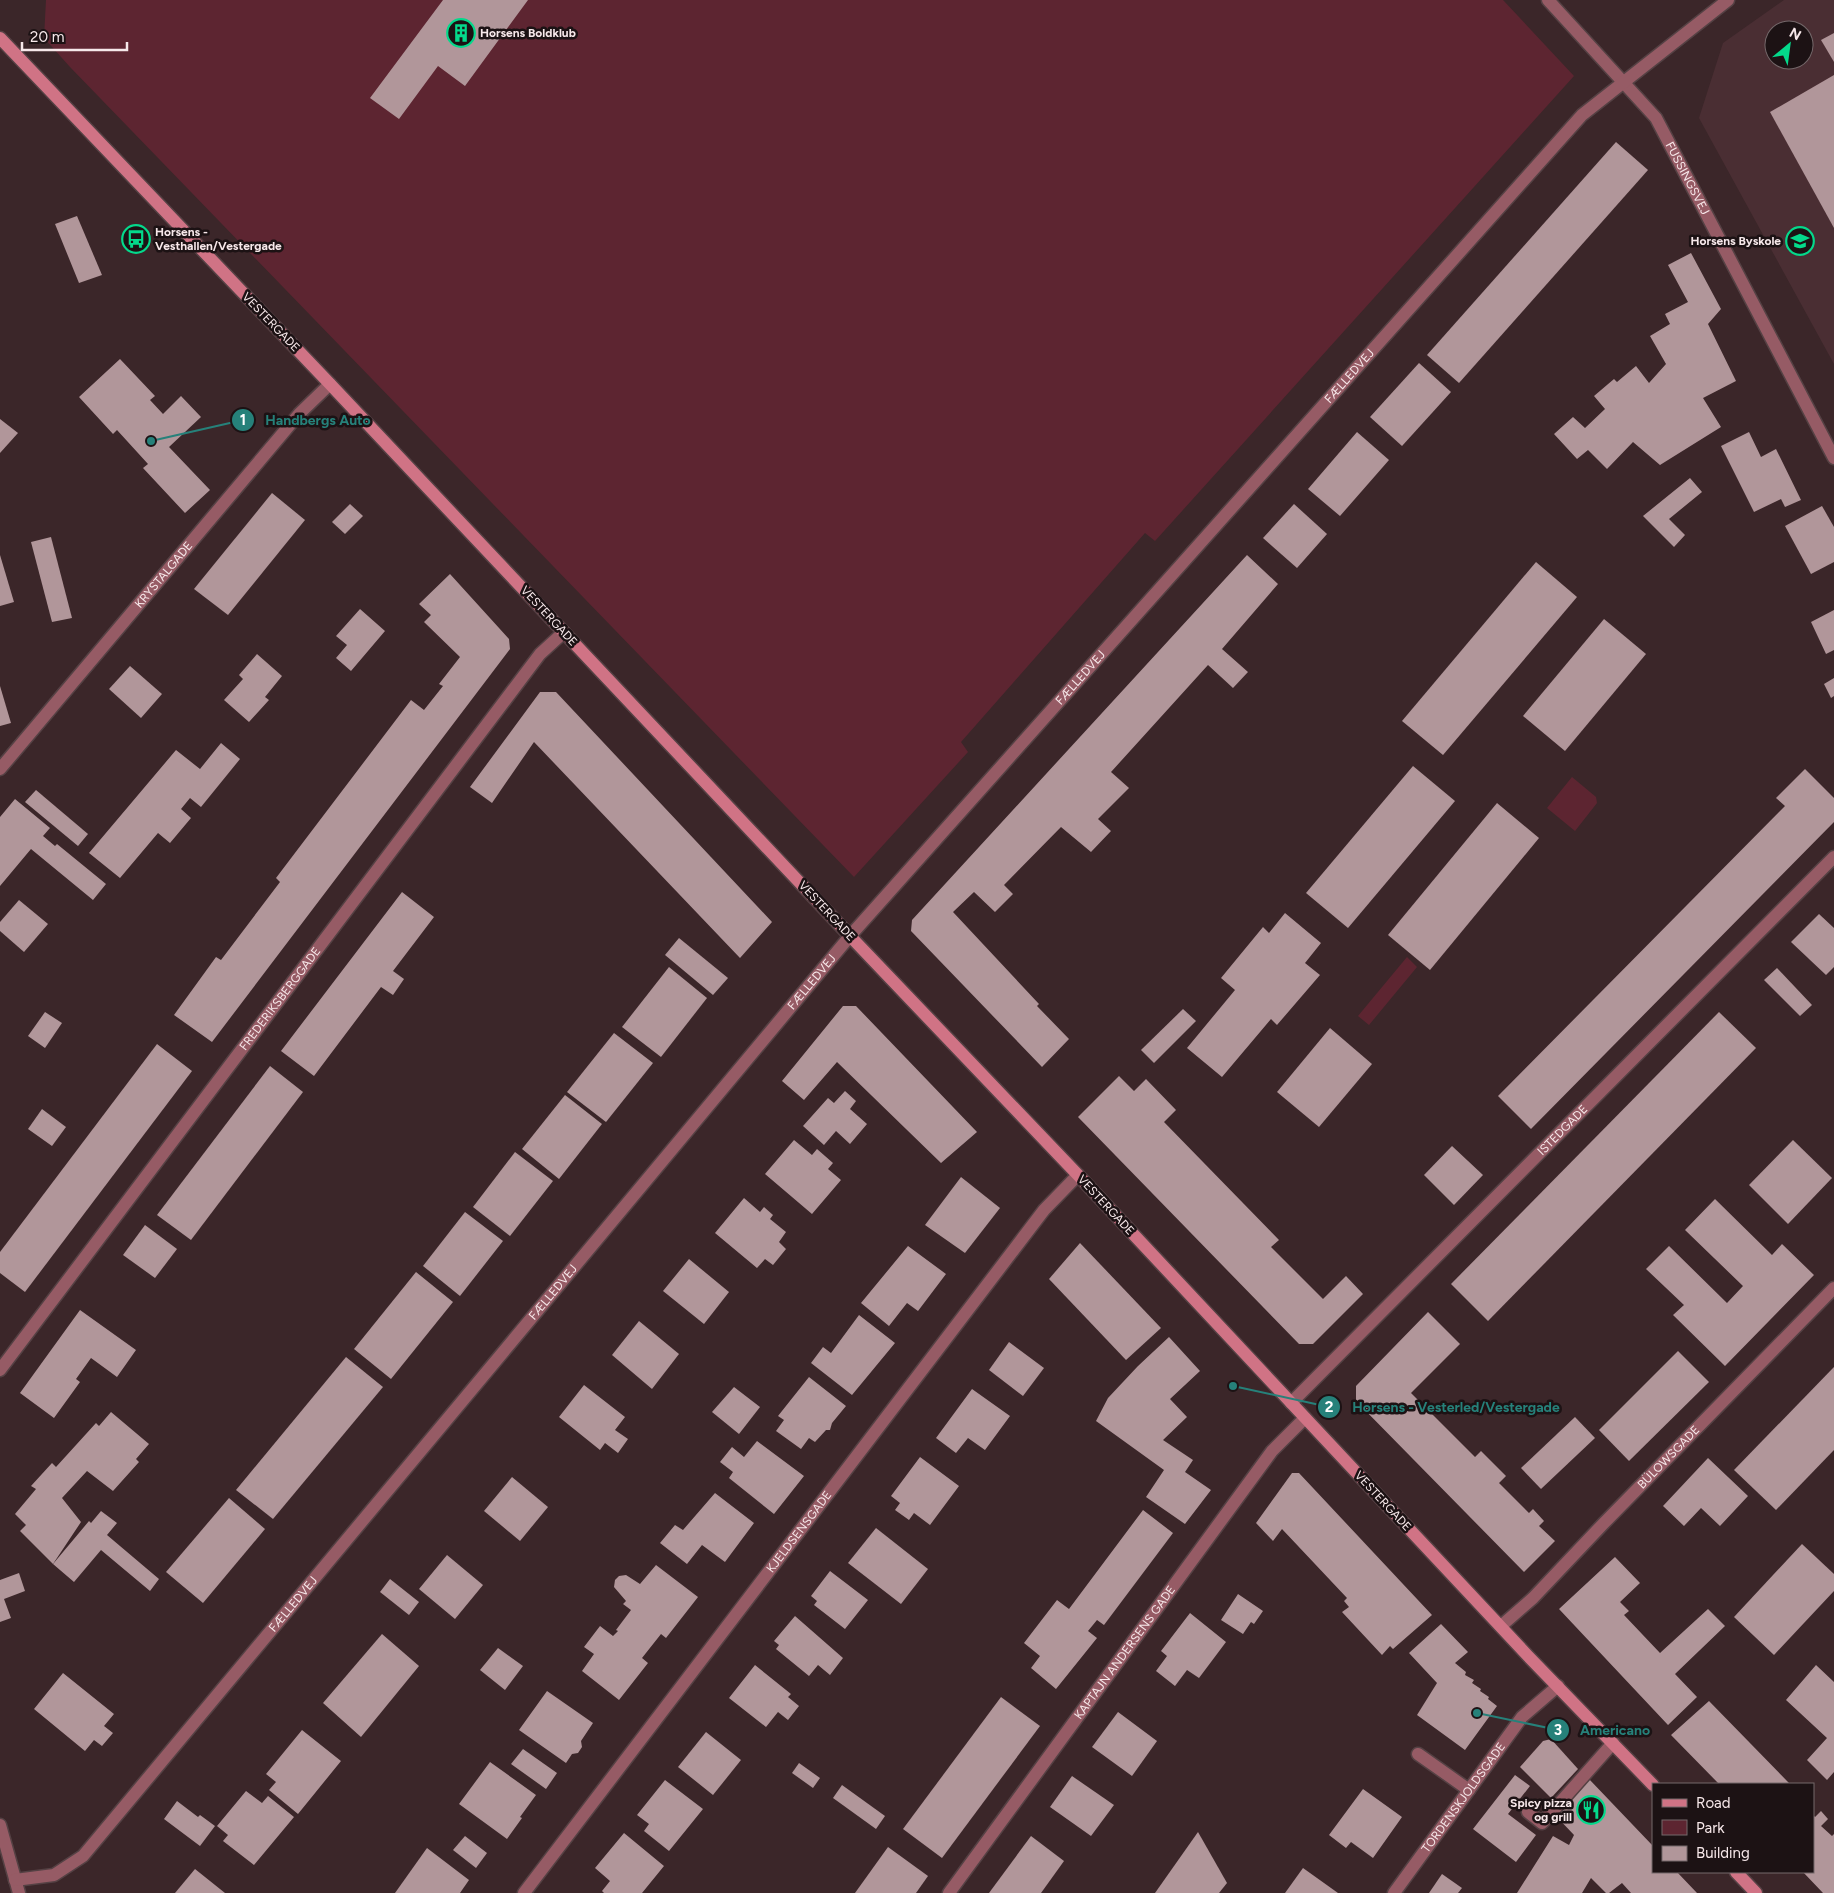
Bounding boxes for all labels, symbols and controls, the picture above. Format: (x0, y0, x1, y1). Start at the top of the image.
building icon: Horsens Boldklub (446, 18, 476, 48)
scale bar (22, 20, 128, 52)
north arrow (1764, 20, 1814, 70)
text: N (1786, 24, 1804, 44)
place label: Horsens Boldklub (480, 26, 576, 40)
text: 20 m (30, 28, 64, 46)
street label: FUSSINGSVEJ (1663, 139, 1712, 217)
bus stop icon: Horsens - Vesthallen/Vestergade (121, 224, 151, 254)
place label: Horsens - Vesthallen/Vestergade (155, 225, 282, 253)
school or university icon: Horsens Byskole (1785, 226, 1815, 256)
place label: Horsens Byskole (1690, 234, 1781, 248)
street label: VESTERGADE (239, 290, 303, 354)
street label: FÆLLEDVEJ (1321, 346, 1377, 406)
callout: Handbergs Auto (230, 406, 381, 435)
text: 1 (240, 411, 246, 429)
text: Handbergs Auto (265, 412, 371, 429)
street label: KRYSTALGADE (132, 539, 195, 611)
street label: VESTERGADE (518, 583, 580, 649)
street label: FÆLLEDVEJ (1053, 648, 1108, 708)
street label: VESTERGADE (796, 878, 858, 944)
street label: FREDERIKSBERGGADE (237, 944, 323, 1053)
street label: FÆLLEDVEJ (785, 951, 839, 1012)
street label: ISTEDGADE (1535, 1102, 1590, 1158)
street label: VESTERGADE (1075, 1172, 1137, 1238)
street label: FÆLLEDVEJ (526, 1262, 580, 1323)
callout: Horsens - Vesterled/Vestergade (1317, 1393, 1569, 1422)
text: 2 (1325, 1398, 1334, 1416)
text: Horsens - Vesterled/Vestergade (1352, 1399, 1560, 1416)
street label: BÜLOWSGADE (1635, 1423, 1702, 1491)
street label: VESTERGADE (1352, 1468, 1414, 1534)
street label: KJELDSENSGADE (764, 1488, 835, 1575)
street label: FÆLLEDVEJ (266, 1573, 320, 1635)
street label: KAPTAJN ANDERSENS GADE (1071, 1583, 1178, 1722)
callout: Americano (1545, 1715, 1660, 1744)
text: 3 (1554, 1721, 1562, 1739)
text: Americano (1580, 1722, 1650, 1739)
street label: TORDENSKJOLDSGADE (1419, 1740, 1508, 1855)
legend (1652, 1783, 1814, 1873)
text: Road (1696, 1794, 1731, 1812)
restaurant icon: Spicy pizza og grill (1576, 1795, 1606, 1825)
place label: Spicy pizza og grill (1510, 1796, 1572, 1824)
text: Park (1696, 1819, 1725, 1837)
text: Building (1696, 1844, 1750, 1862)

